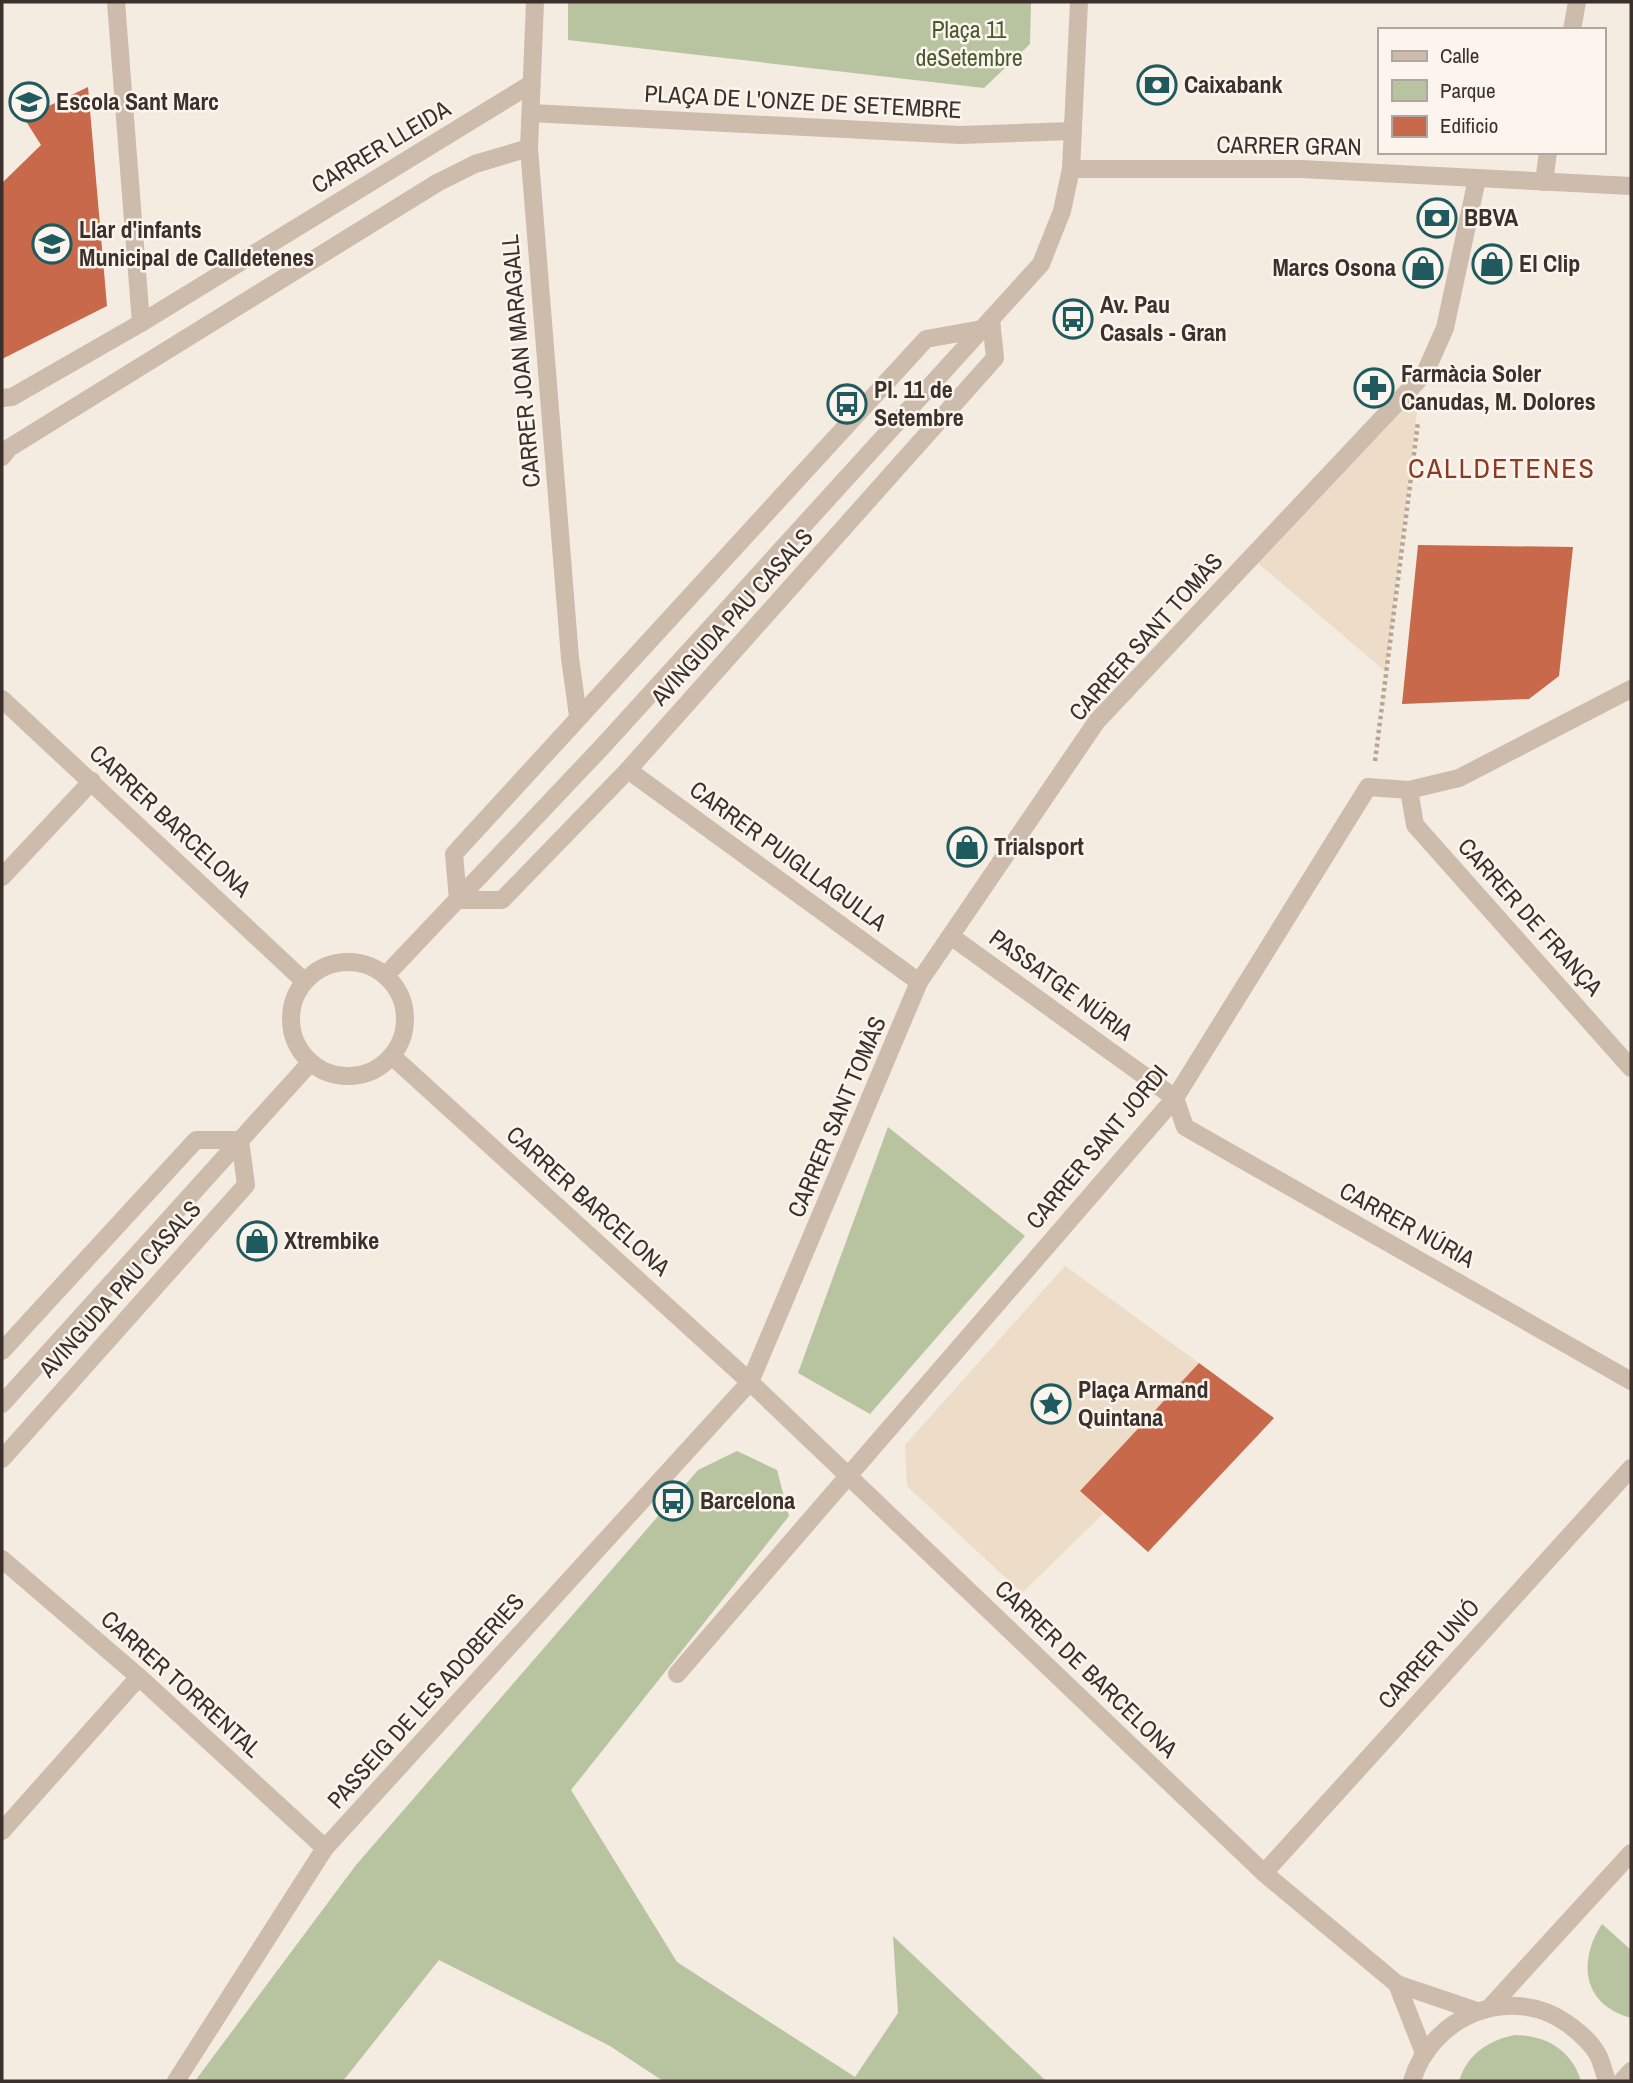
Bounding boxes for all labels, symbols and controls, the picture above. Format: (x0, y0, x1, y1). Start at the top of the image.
park label: Plaça 11 deSetembre (915, 13, 1023, 73)
legend (1378, 28, 1605, 154)
text: Calle (1440, 41, 1479, 70)
bank icon: Caixabank (1136, 64, 1178, 106)
place label: Caixabank (1184, 68, 1283, 100)
text: Parque (1440, 76, 1496, 105)
street label: PLAÇA DE L'ONZE DE SETEMBRE (644, 77, 963, 125)
school or university icon: Escola Sant Marc (8, 81, 50, 123)
place label: Escola Sant Marc (56, 85, 219, 117)
street label: CARRER LLEIDA (305, 92, 456, 200)
text: Edificio (1440, 111, 1498, 140)
street label: CARRER GRAN (1216, 128, 1362, 162)
bank icon: BBVA (1416, 197, 1458, 239)
place label: BBVA (1464, 201, 1519, 233)
place label: Llar d'infants Municipal de Calldetenes (79, 213, 314, 273)
school or university icon: Llar d'infants Municipal de Calldetenes (31, 223, 73, 265)
street label: CARRER JOAN MARAGALL (493, 233, 547, 489)
shop icon: El Clip (1471, 243, 1513, 285)
shop icon: Marcs Osona (1402, 247, 1444, 289)
place label: El Clip (1519, 247, 1580, 279)
place label: Marcs Osona (1272, 251, 1396, 283)
place label: Av. Pau Casals - Gran (1100, 288, 1227, 348)
bus stop icon: Av. Pau Casals - Gran (1052, 298, 1094, 340)
place label: Farmàcia Soler Canudas, M. Dolores (1401, 357, 1596, 417)
pharmacy icon: Farmàcia Soler Canudas, M. Dolores (1353, 367, 1395, 409)
place label: Pl. 11 de Setembre (874, 373, 964, 433)
bus stop icon: Pl. 11 de Setembre (826, 383, 868, 425)
district label: CALLDETENES (1408, 449, 1596, 487)
street label: AVINGUDA PAU CASALS (642, 521, 819, 712)
street label: CARRER SANT TOMÀS (1061, 546, 1229, 727)
street label: CARRER BARCELONA (83, 737, 259, 904)
street label: CARRER PUIGLLAGULLA (684, 773, 894, 938)
shop icon: Trialsport (946, 826, 988, 868)
place label: Trialsport (994, 830, 1084, 862)
street label: CARRER DE FRANÇA (1451, 830, 1611, 1003)
street label: PASSATGE NÚRIA (983, 921, 1140, 1048)
street label: CARRER SANT TOMÀS (779, 1011, 893, 1222)
street label: CARRER SANT JORDI (1018, 1057, 1174, 1235)
street label: CARRER BARCELONA (500, 1118, 678, 1283)
street label: CARRER NÚRIA (1334, 1174, 1482, 1275)
street label: AVINGUDA PAU CASALS (30, 1193, 207, 1384)
shop icon: Xtrembike (236, 1220, 278, 1262)
place label: Xtrembike (284, 1224, 379, 1256)
place label: Plaça Armand Quintana (1078, 1373, 1209, 1433)
place icon: Plaça Armand Quintana (1030, 1383, 1072, 1425)
bus stop icon: Barcelona (652, 1480, 694, 1522)
place label: Barcelona (700, 1484, 795, 1516)
street label: CARRER DE BARCELONA (988, 1572, 1186, 1765)
street label: PASSEIG DE LES ADOBERIES (320, 1586, 531, 1815)
street label: CARRER UNIÓ (1370, 1591, 1486, 1715)
street label: CARRER TORRENTAL (95, 1603, 269, 1764)

